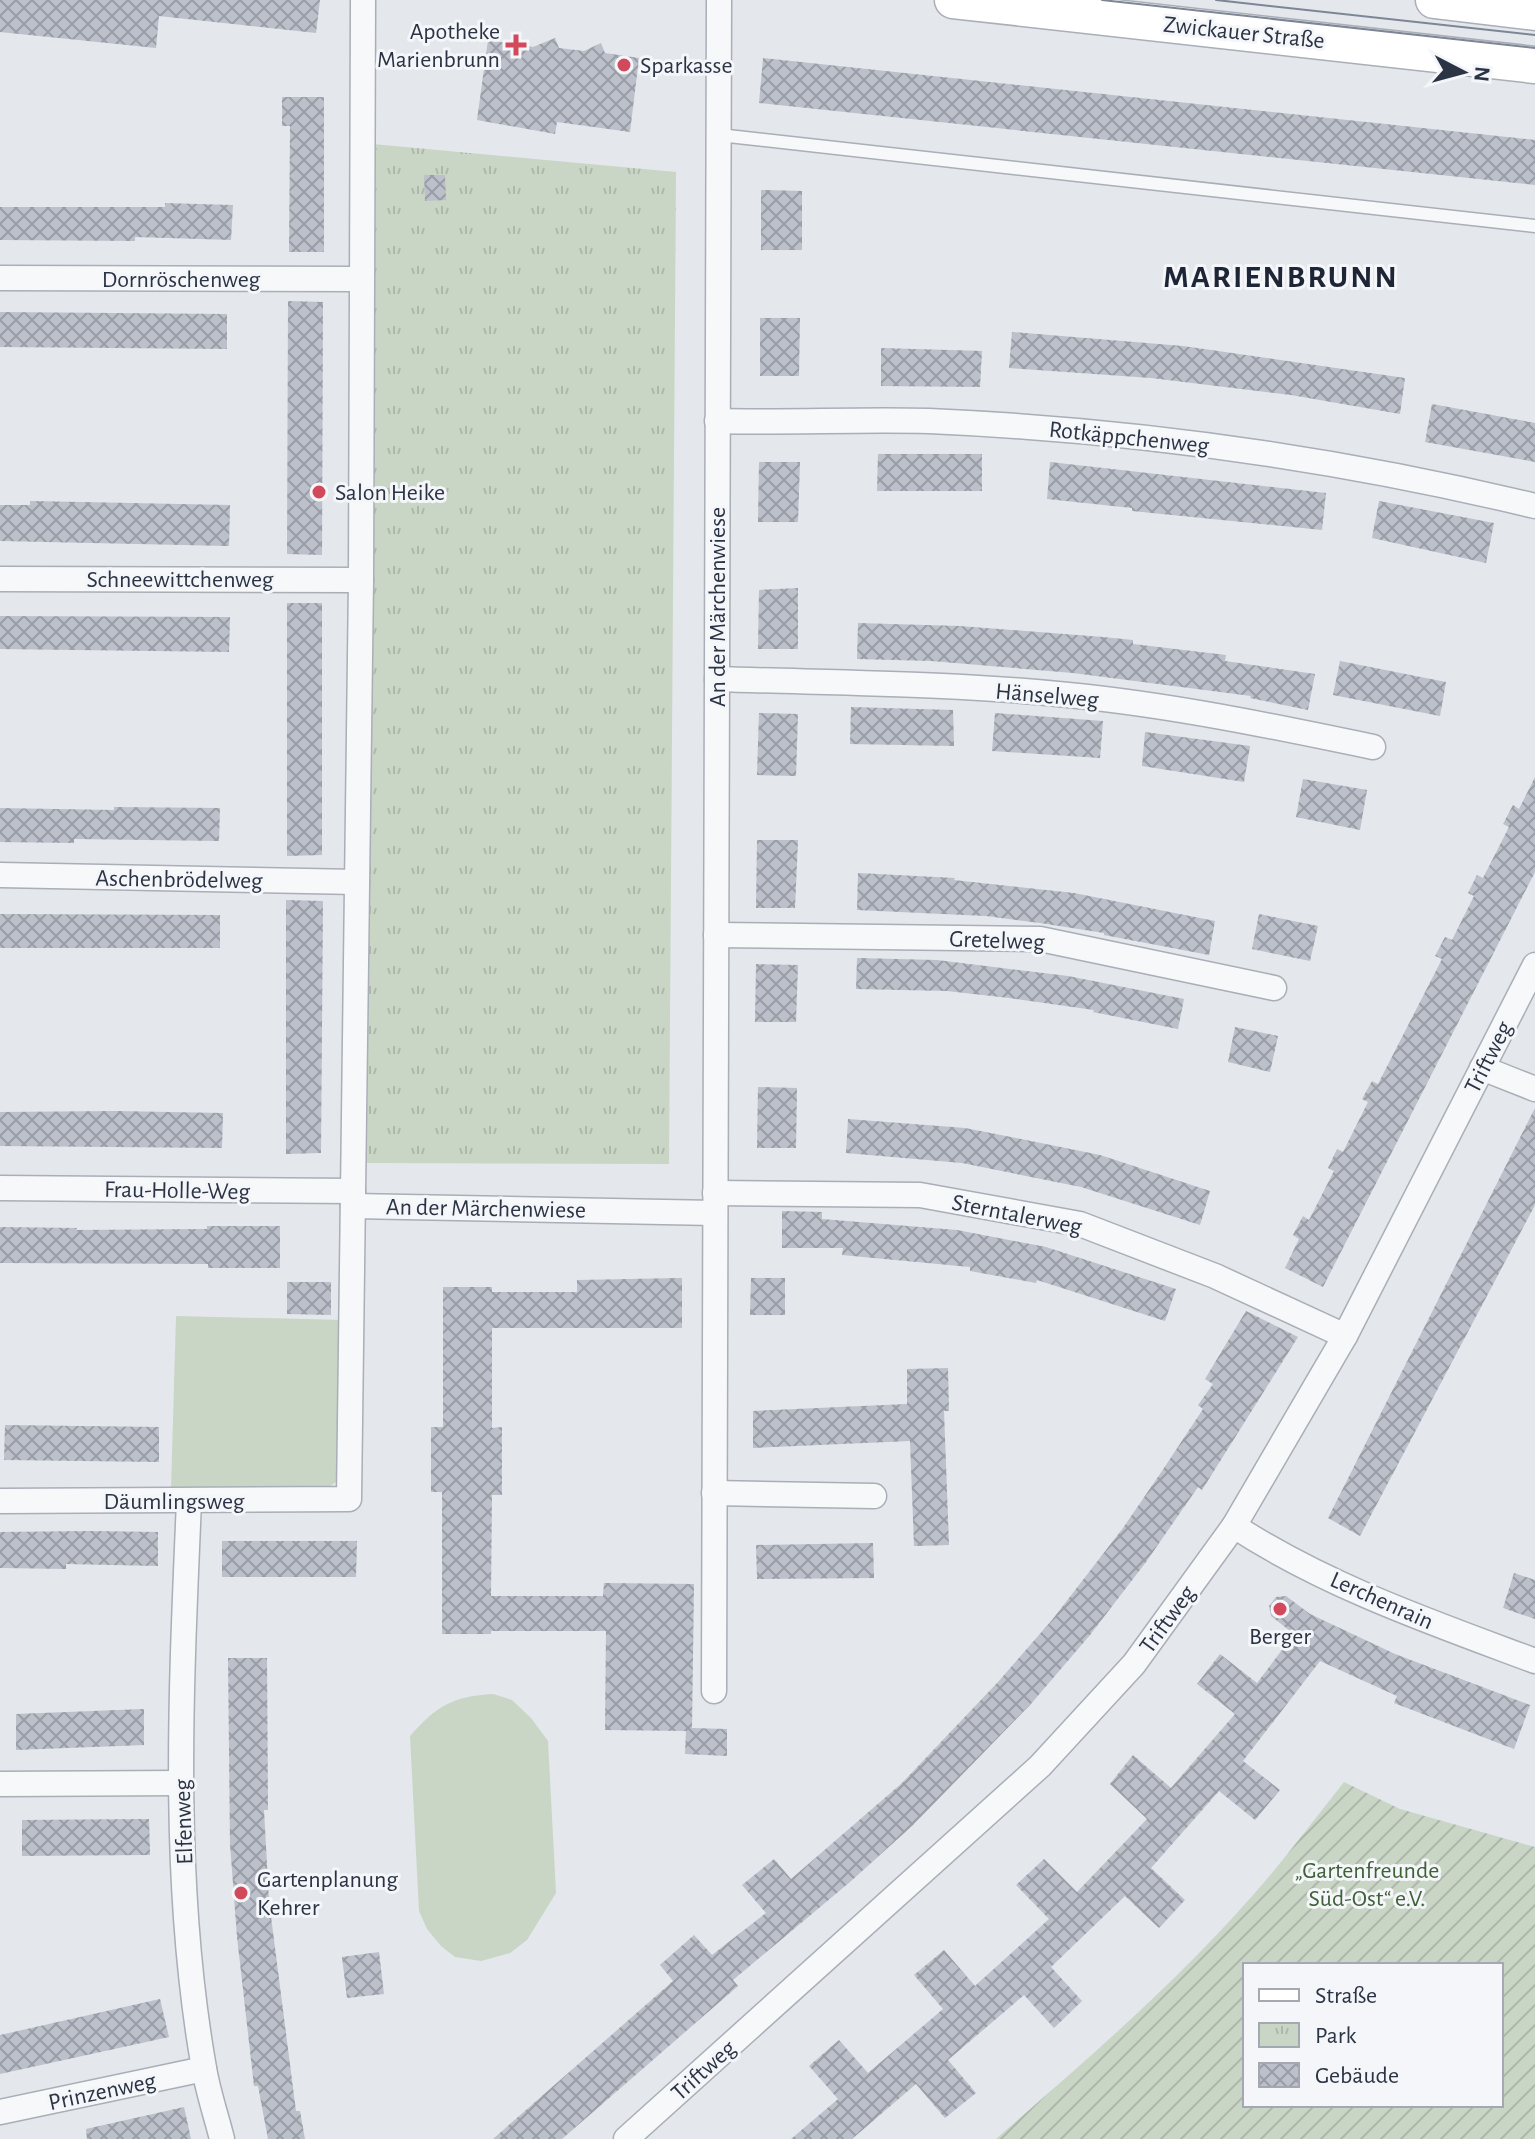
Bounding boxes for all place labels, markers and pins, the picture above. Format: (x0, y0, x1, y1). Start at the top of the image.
place label: Apotheke Marienbrunn (377, 20, 500, 72)
marker: Apotheke Marienbrunn (507, 36, 525, 54)
place label: Sparkasse (640, 54, 733, 78)
marker: Sparkasse (615, 56, 633, 74)
place label: Salon Heike (335, 481, 445, 505)
marker: Salon Heike (310, 483, 328, 501)
marker: Berger (1271, 1600, 1289, 1618)
place label: Berger (1249, 1625, 1311, 1649)
place label: Gartenplanung Kehrer (257, 1868, 398, 1920)
marker: Gartenplanung Kehrer (232, 1884, 250, 1902)

